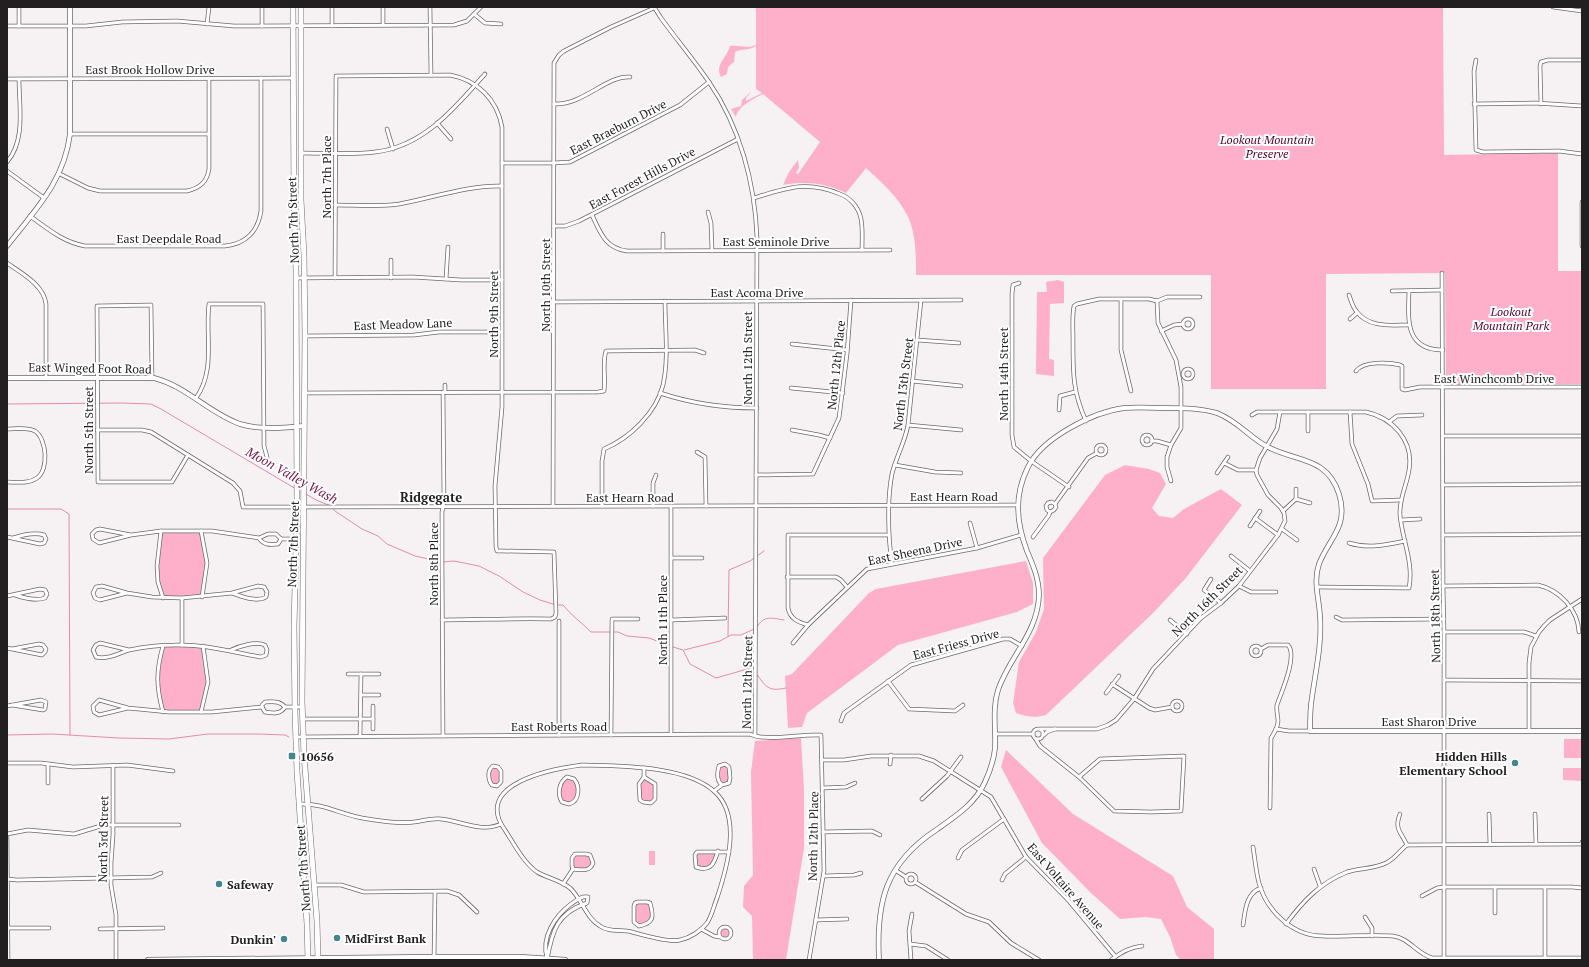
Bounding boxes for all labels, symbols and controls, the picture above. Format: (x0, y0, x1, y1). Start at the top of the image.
street label: East Brook Hollow Drive (85, 62, 215, 77)
street label: East Braeburn Drive (567, 96, 669, 158)
park label: Lookout Mountain Preserve (1219, 132, 1314, 161)
street label: North 7th Place (319, 136, 334, 218)
street label: East Forest Hills Drive (586, 144, 698, 212)
street label: North 7th Street (284, 176, 302, 264)
street label: East Deepdale Road (116, 231, 222, 246)
street label: East Seminole Drive (723, 234, 830, 249)
street label: North 10th Street (538, 238, 553, 332)
street label: North 9th Street (486, 270, 501, 358)
street label: East Acoma Drive (710, 285, 804, 300)
park label: Lookout Mountain Park (1472, 304, 1549, 333)
street label: North 12th Street (740, 311, 755, 405)
street label: East Meadow Lane (353, 315, 453, 333)
street label: North 12th Place (824, 320, 848, 410)
street label: North 14th Street (996, 327, 1011, 421)
street label: North 13th Street (890, 336, 916, 431)
street label: East Winged Foot Road (28, 359, 152, 377)
street label: East Winchcomb Drive (1434, 371, 1554, 386)
street label: North 5th Street (81, 386, 96, 474)
water label: Moon Valley Wash (242, 442, 341, 508)
district label: Ridgegate (400, 488, 462, 506)
street label: East Hearn Road (910, 489, 998, 504)
street label: East Hearn Road (586, 490, 674, 505)
street label: North 7th Street (284, 500, 302, 588)
street label: North 8th Place (426, 522, 441, 606)
street label: East Sheena Drive (867, 534, 963, 568)
street label: North 16th Street (1169, 562, 1246, 639)
street label: North 18th Street (1427, 569, 1443, 663)
street label: North 11th Place (655, 575, 670, 665)
street label: East Friess Drive (911, 625, 1001, 663)
street label: North 12th Street (739, 635, 755, 729)
street label: East Sharon Drive (1381, 714, 1477, 729)
street label: East Roberts Road (511, 719, 607, 734)
place label: 10656 (300, 749, 334, 764)
place label: Hidden Hills Elementary School (1399, 749, 1508, 778)
marker: 10656 (287, 751, 297, 761)
marker: Hidden Hills Elementary School (1510, 758, 1520, 768)
street label: North 12th Place (805, 791, 821, 881)
street label: North 3rd Street (95, 795, 111, 883)
street label: North 7th Street (292, 824, 314, 912)
street label: East Voltaire Avenue (1024, 840, 1108, 932)
place label: Safeway (227, 877, 274, 892)
marker: Safeway (214, 879, 224, 889)
place label: MidFirst Bank (345, 931, 426, 946)
place label: Dunkin' (230, 932, 276, 947)
marker: MidFirst Bank (332, 933, 342, 943)
marker: Dunkin' (279, 934, 289, 944)

